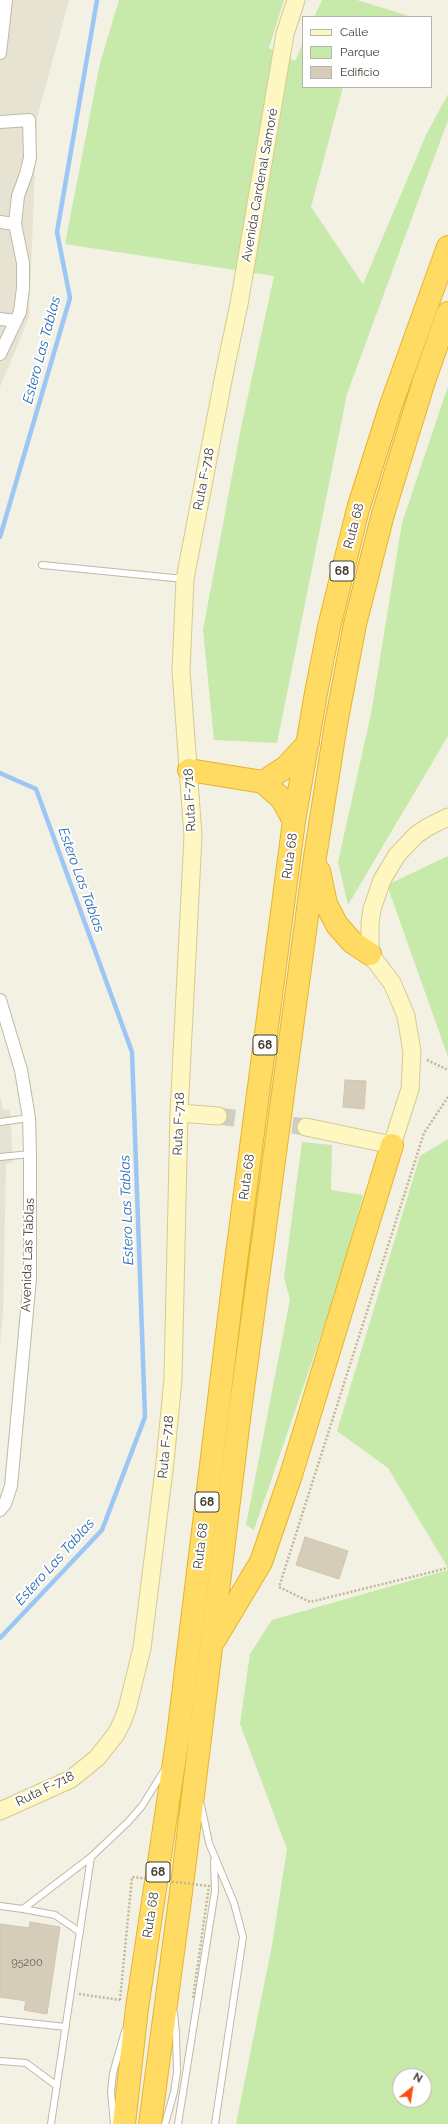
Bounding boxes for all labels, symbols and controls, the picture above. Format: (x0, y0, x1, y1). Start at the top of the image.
legend (302, 16, 432, 88)
text: Calle (340, 25, 368, 39)
text: Parque (340, 45, 380, 59)
text: Edificio (340, 65, 380, 79)
street label: Avenida Cardenal Samoré (239, 107, 281, 263)
water label: Estero Las Tablas (20, 294, 64, 406)
street label: Ruta F-718 (190, 446, 218, 512)
street label: Ruta 68 (340, 502, 368, 550)
road number: 68 (330, 561, 354, 581)
street label: Ruta F-718 (181, 768, 199, 832)
water label: Estero Las Tablas (54, 825, 108, 935)
street label: Ruta 68 (279, 832, 301, 880)
road number: 68 (253, 1035, 277, 1055)
street label: Ruta F-718 (170, 1092, 188, 1156)
street label: Ruta 68 (236, 1153, 258, 1201)
water label: Estero Las Tablas (117, 1154, 137, 1266)
street label: Avenida Las Tablas (18, 1198, 38, 1312)
street label: Ruta F-718 (155, 1415, 177, 1479)
road number: 68 (195, 1492, 219, 1512)
water label: Estero Las Tablas (12, 1515, 98, 1609)
street label: Ruta 68 (190, 1522, 212, 1570)
street label: Ruta F-718 (13, 1768, 77, 1810)
road number: 68 (146, 1862, 170, 1882)
street label: Ruta 68 (140, 1891, 162, 1939)
house number: 95200 (11, 1956, 43, 1970)
north arrow (392, 2068, 432, 2108)
text: N (411, 2070, 425, 2086)

